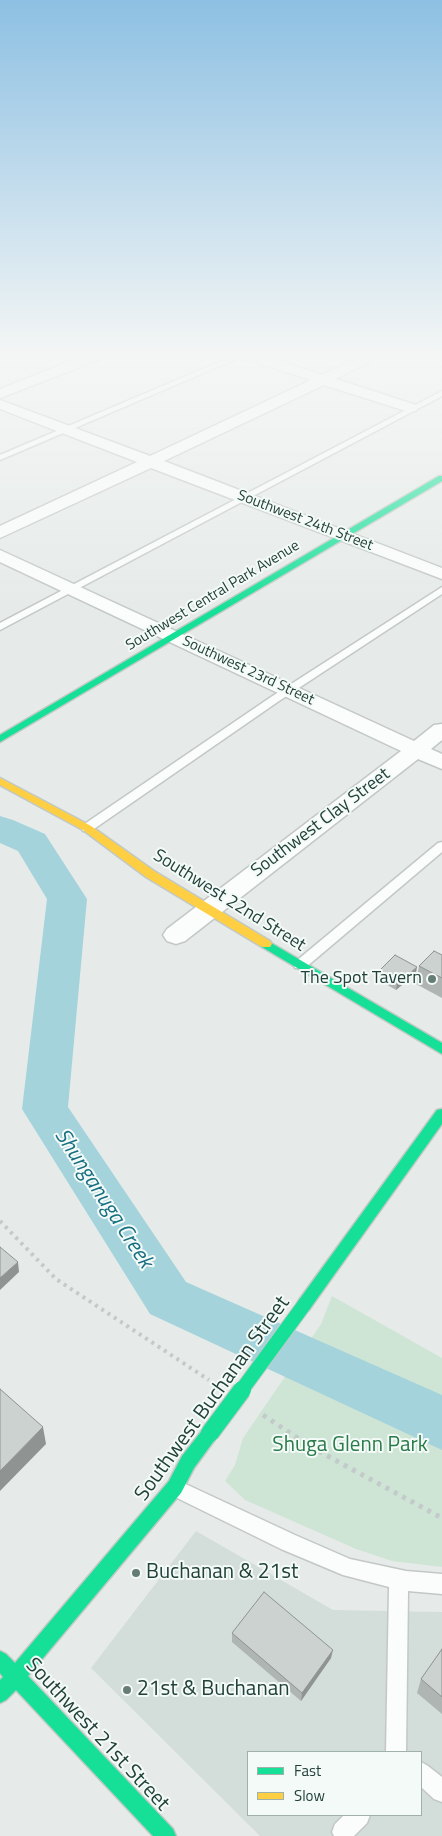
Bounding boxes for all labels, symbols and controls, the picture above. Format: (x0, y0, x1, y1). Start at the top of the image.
street label: Southwest 24th Street (235, 487, 375, 555)
street label: Southwest Central Park Avenue (123, 537, 303, 655)
street label: Southwest 23rd Street (179, 633, 317, 709)
street label: Southwest Clay Street (247, 764, 395, 882)
street label: Southwest 22nd Street (149, 845, 309, 957)
place label: The Spot Tavern (301, 968, 422, 990)
marker: The Spot Tavern (426, 973, 438, 985)
water label: Shunganuga Creek (48, 1124, 158, 1274)
street label: Southwest Buchanan Street (130, 1292, 296, 1506)
park label: Shuga Glenn Park (272, 1433, 428, 1459)
place label: Buchanan & 21st (146, 1560, 298, 1586)
marker: Buchanan & 21st (130, 1567, 142, 1579)
street label: Southwest 21st Street (20, 1653, 174, 1817)
place label: 21st & Buchanan (137, 1677, 289, 1703)
marker: 21st & Buchanan (121, 1684, 133, 1696)
legend (247, 1751, 422, 1816)
text: Fast (294, 1759, 321, 1782)
text: Slow (294, 1784, 325, 1807)

